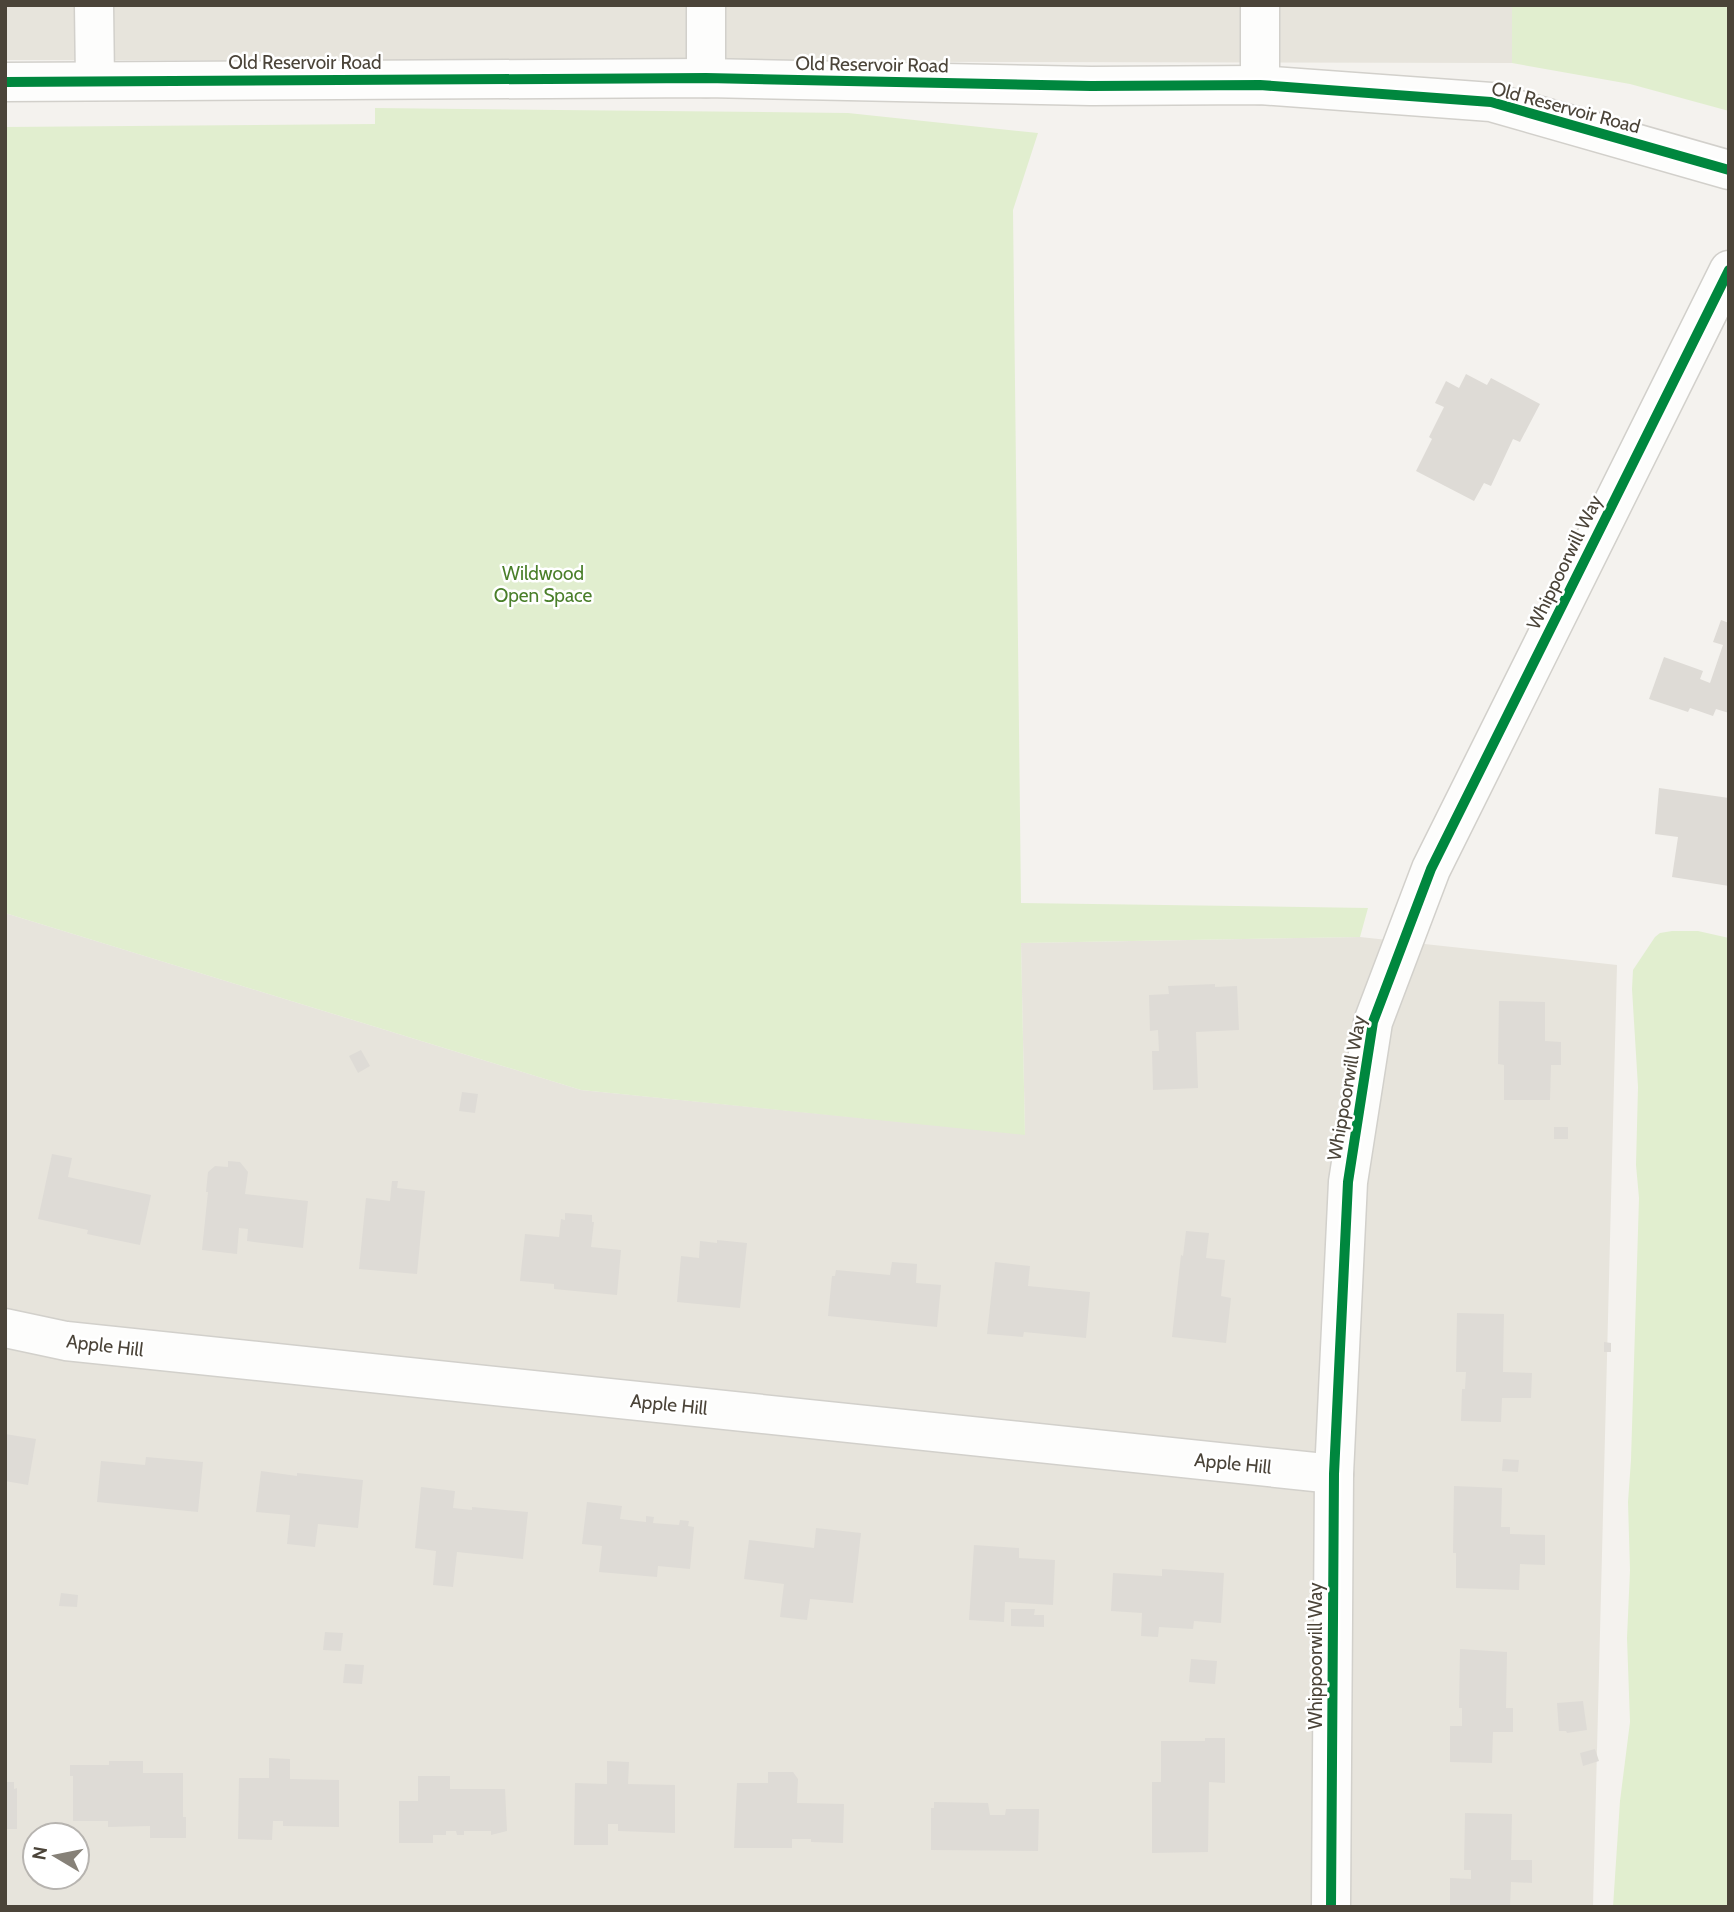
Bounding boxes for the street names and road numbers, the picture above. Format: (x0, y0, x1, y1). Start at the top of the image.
street label: Old Reservoir Road (228, 51, 382, 74)
street label: Old Reservoir Road (795, 52, 949, 77)
street label: Old Reservoir Road (1489, 77, 1643, 138)
street label: Whippoorwill Way (1522, 491, 1607, 633)
street label: Whippoorwill Way (1322, 1013, 1371, 1162)
street label: Apple Hill (65, 1329, 145, 1362)
street label: Apple Hill (629, 1389, 709, 1420)
street label: Apple Hill (1193, 1448, 1273, 1479)
street label: Whippoorwill Way (1304, 1582, 1327, 1729)

